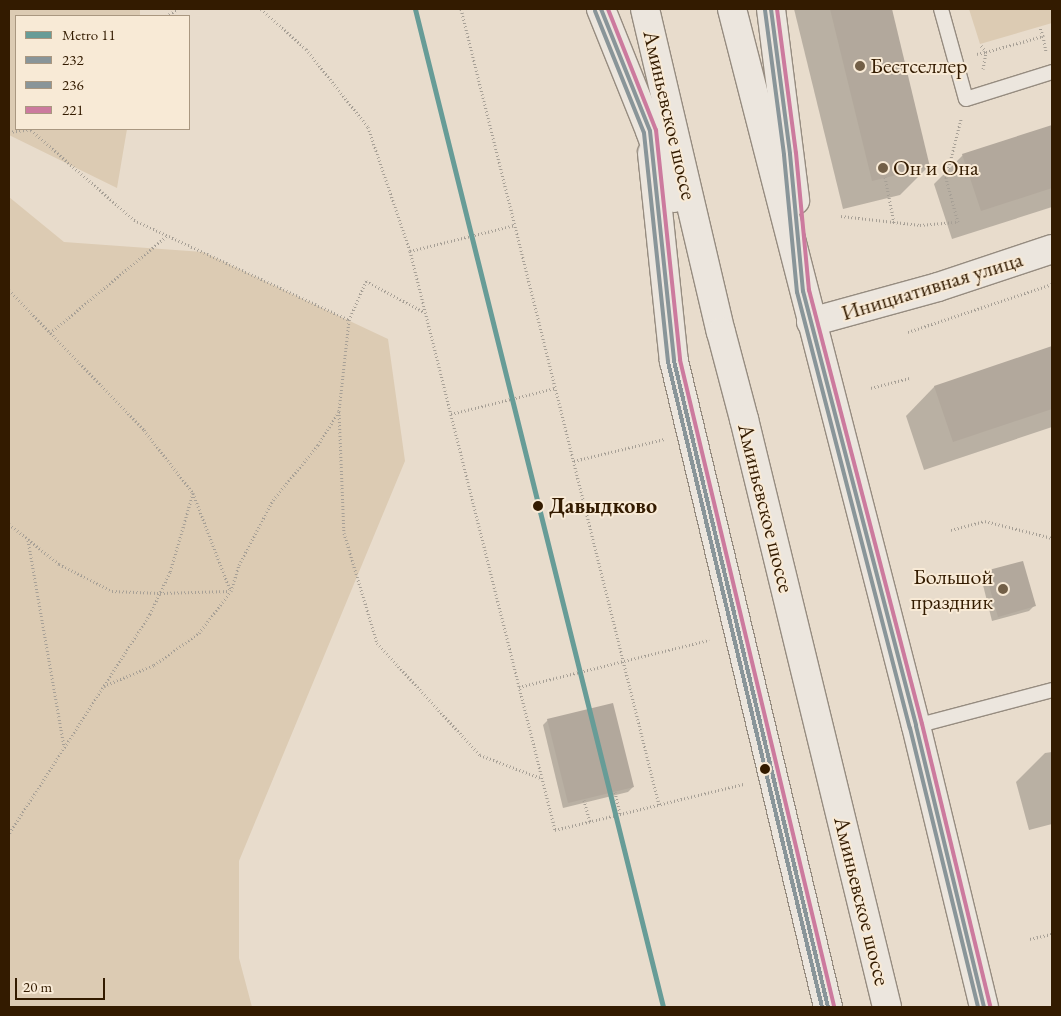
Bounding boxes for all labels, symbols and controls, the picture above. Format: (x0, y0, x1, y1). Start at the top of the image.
legend (15, 15, 190, 130)
text: Metro 11 (62, 25, 116, 44)
street label: Аминьевское шоссе (638, 28, 702, 202)
text: 232 (62, 50, 84, 69)
place label: Бестселлер (870, 53, 968, 79)
marker: Бестселлер (854, 60, 866, 72)
text: 236 (62, 75, 84, 94)
text: 221 (62, 100, 84, 119)
place label: Он и Она (893, 155, 979, 181)
marker: Он и Она (877, 162, 889, 174)
street label: Инициативная улица (838, 246, 1026, 326)
street label: Аминьевское шоссе (732, 421, 800, 595)
place label: Давыдково (549, 493, 657, 519)
marker: Давыдково (531, 499, 545, 513)
place label: Большой праздник (911, 563, 993, 614)
marker: Большой праздник (997, 583, 1009, 595)
unlabelled marker (760, 764, 770, 774)
street label: Аминьевское шоссе (828, 814, 896, 988)
scale bar (18, 968, 108, 1000)
text: 20 m (23, 977, 52, 996)

